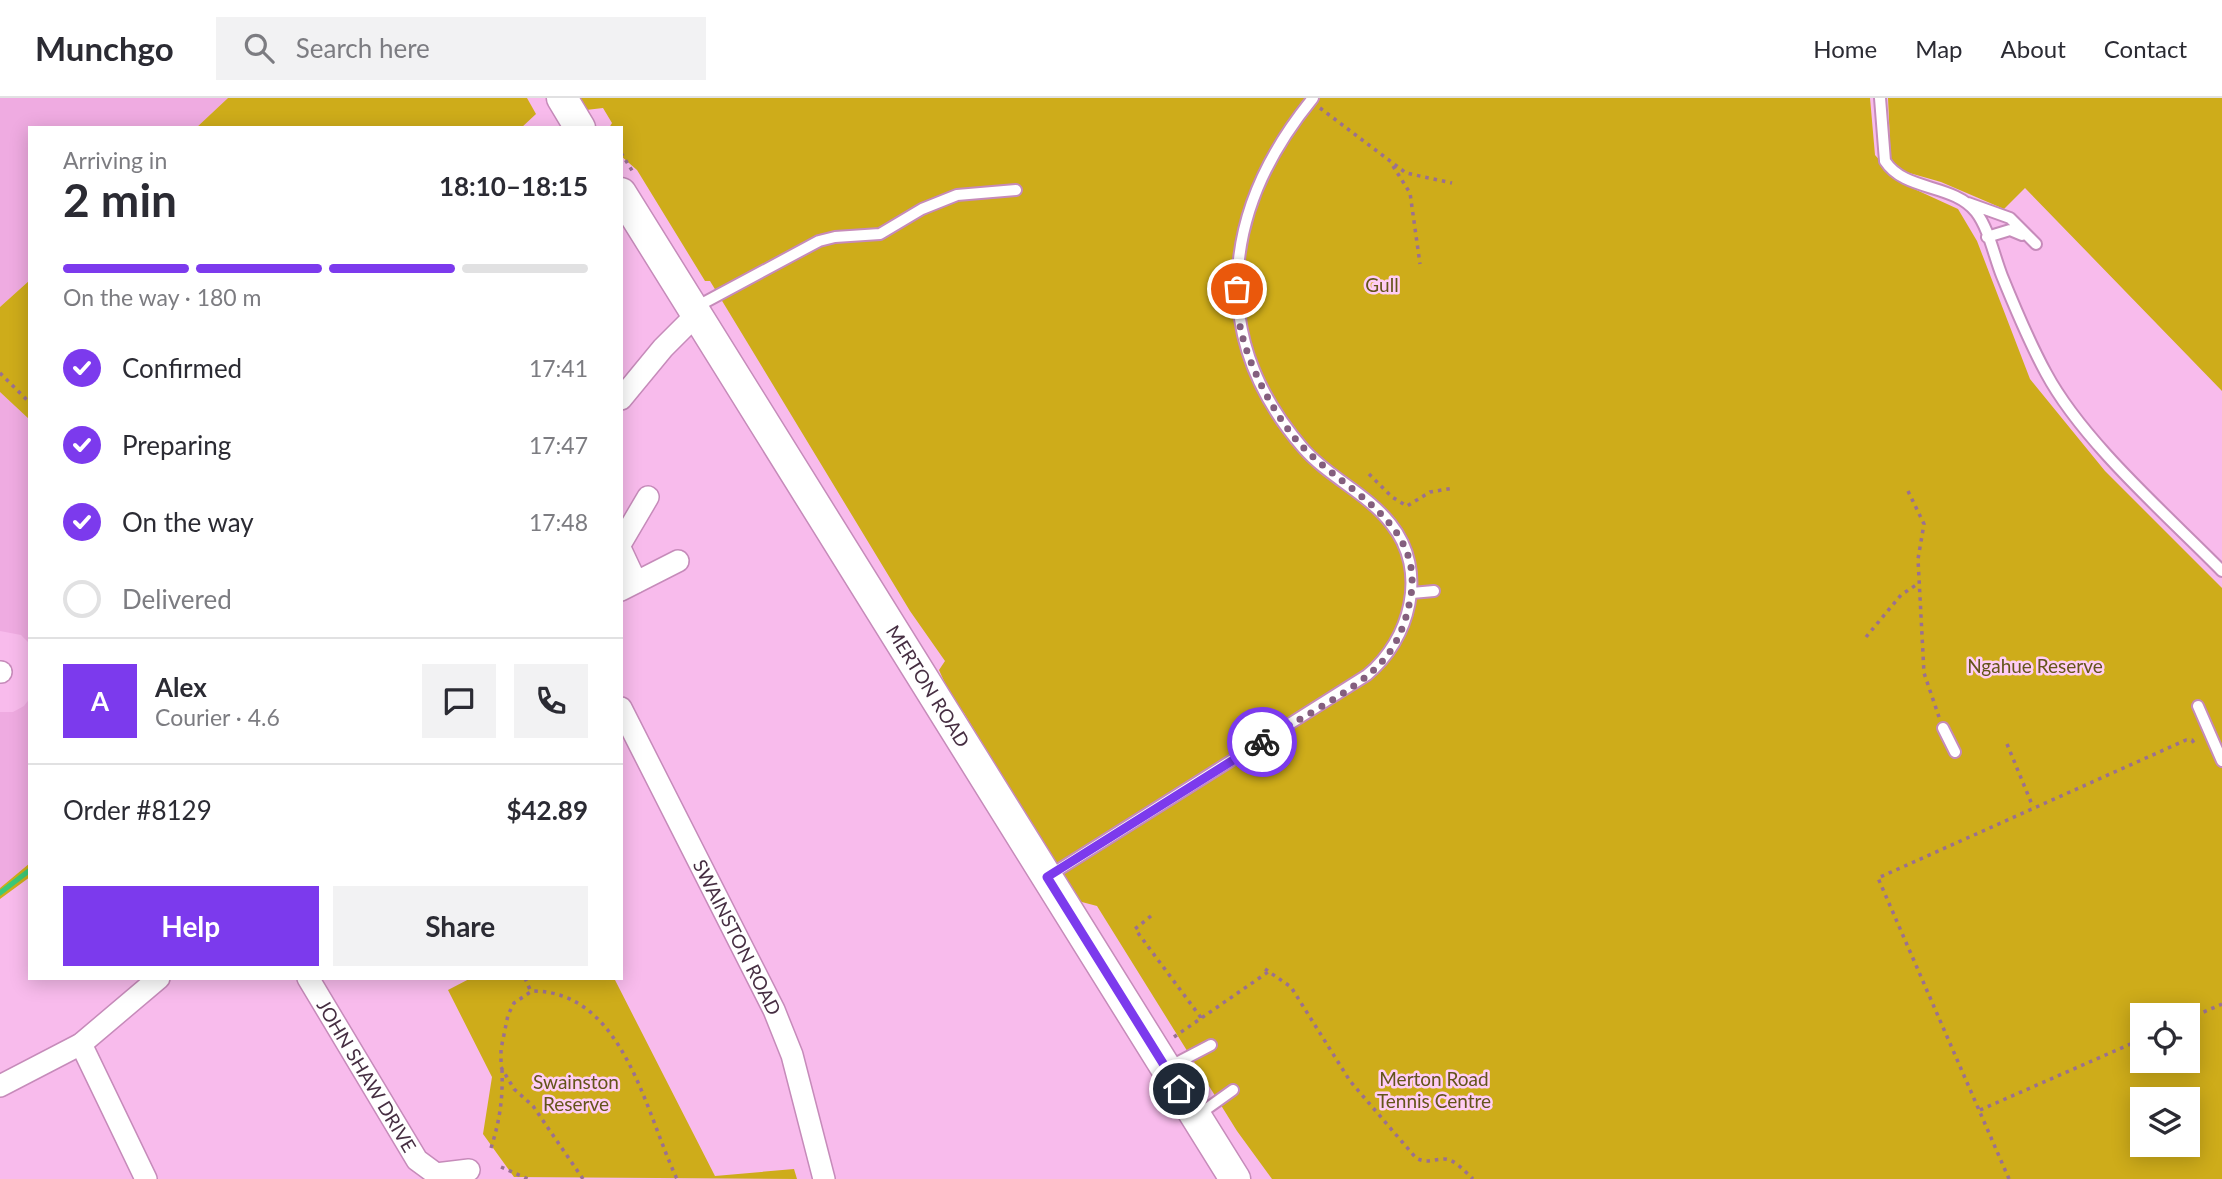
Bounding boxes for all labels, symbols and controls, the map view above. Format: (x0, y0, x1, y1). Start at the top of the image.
search box (216, 17, 706, 80)
text: Munchgo (35, 28, 174, 68)
icon: search (240, 29, 278, 67)
text: Search here (296, 32, 430, 64)
text: Home (1813, 34, 1877, 63)
text: Map (1915, 34, 1963, 63)
text: About (2001, 34, 2066, 63)
text: Contact (2104, 34, 2187, 63)
text: Arriving in (63, 146, 167, 174)
text: 18:10–18:15 (439, 170, 588, 202)
text: 2 min (63, 172, 177, 227)
pin (1207, 259, 1267, 319)
icon: bag (1218, 270, 1256, 308)
park label: Gull (1365, 273, 1399, 296)
text: On the way · 180 m (63, 283, 262, 311)
icon: check (63, 349, 101, 387)
text: Confirmed (122, 352, 242, 384)
text: 17:41 (529, 354, 588, 382)
icon: check (63, 426, 101, 464)
text: Preparing (122, 429, 231, 461)
text: 17:47 (529, 431, 588, 459)
icon: check (63, 503, 101, 541)
text: On the way (122, 506, 254, 538)
text: 17:48 (529, 508, 588, 536)
text: Delivered (122, 583, 232, 615)
street label: MERTON ROAD (882, 621, 975, 751)
park label: Ngahue Reserve (1967, 654, 2103, 677)
button: chat (422, 664, 496, 738)
button: phone (514, 664, 588, 738)
text: Alex (155, 671, 207, 703)
text: A (91, 685, 109, 717)
text: Courier · 4.6 (155, 703, 280, 731)
courier (1227, 707, 1297, 777)
icon: bike (1243, 723, 1281, 761)
text: Order #8129 (63, 794, 212, 826)
text: $42.89 (506, 794, 588, 826)
street label: SWAINSTON ROAD (689, 855, 787, 1019)
button: Help (63, 886, 319, 966)
button: Share (333, 886, 588, 966)
street label: JOHN SHAW DRIVE (312, 995, 422, 1156)
map controls (2130, 1003, 2200, 1157)
button: locate (2130, 1003, 2200, 1073)
pin (1149, 1059, 1209, 1119)
park label: Merton Road Tennis Centre (1377, 1067, 1491, 1112)
park label: Swainston Reserve (533, 1070, 619, 1115)
icon: home (1160, 1070, 1198, 1108)
button: layers (2130, 1087, 2200, 1157)

